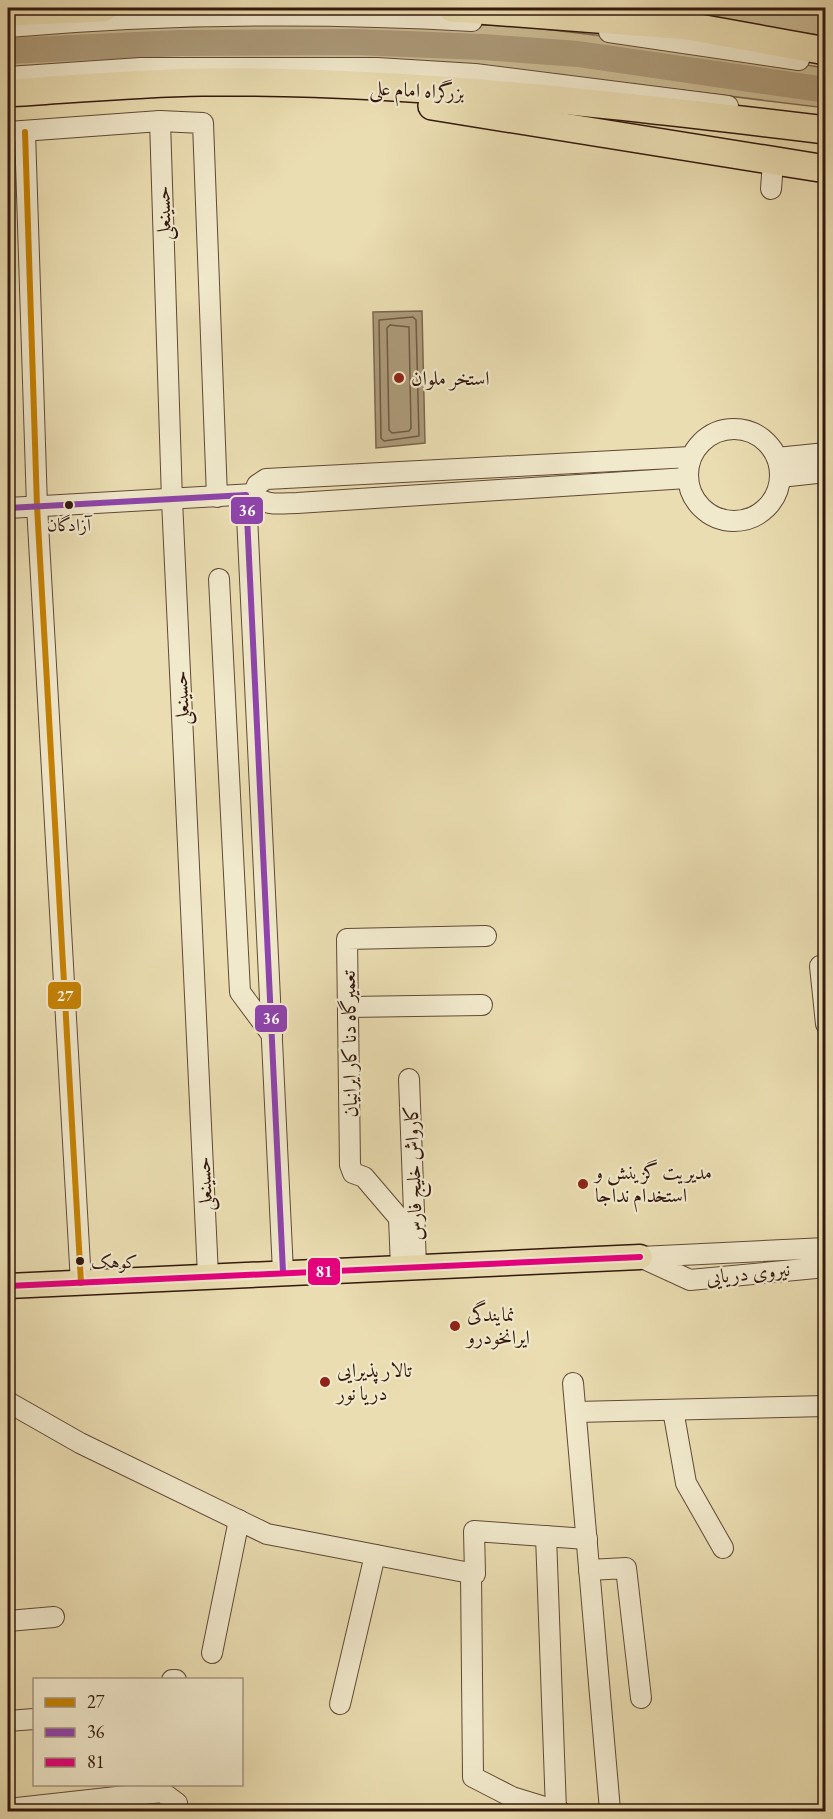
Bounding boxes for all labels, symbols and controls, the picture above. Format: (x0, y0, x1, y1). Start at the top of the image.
street label: بزرگراه امام علی (369, 75, 466, 110)
street label: حسینعلی (149, 185, 179, 241)
place label: استخر ملوان (411, 365, 490, 391)
marker: استخر ملوان (392, 371, 406, 385)
line badge: 36 (230, 496, 264, 525)
marker: آزادگان (63, 499, 75, 511)
text: 36 (239, 500, 256, 521)
place label: آزادگان (47, 513, 93, 536)
street label: حسینعلی (167, 670, 197, 726)
street label: تعمیرگاه دنا کار ایرانیان (335, 970, 363, 1118)
line badge: 27 (47, 981, 82, 1010)
text: 27 (57, 985, 74, 1006)
line badge: 36 (254, 1004, 288, 1033)
text: 36 (263, 1008, 280, 1029)
street label: کارواش خلیج فارس (398, 1105, 433, 1241)
street label: حسینعلی (190, 1156, 220, 1212)
place label: مدیریت گزینش و استخدام نداجا (593, 1159, 712, 1213)
marker: مدیریت گزینش و استخدام نداجا (576, 1177, 590, 1191)
place label: کوهک (91, 1250, 138, 1273)
marker: کوهک (74, 1255, 86, 1267)
street label: نیروی دریایی (705, 1256, 792, 1291)
line badge: 81 (307, 1257, 341, 1286)
text: 81 (316, 1261, 332, 1282)
place label: نمایندگی ایرانخودرو (465, 1299, 530, 1350)
marker: نمایندگی ایرانخودرو (448, 1319, 462, 1333)
place label: تالار پذیرایی دریا نور (335, 1357, 412, 1406)
marker: تالار پذیرایی دریا نور (318, 1375, 332, 1389)
legend (33, 1678, 243, 1786)
text: 27 (87, 1690, 105, 1713)
text: 36 (87, 1720, 105, 1743)
text: 81 (87, 1750, 104, 1773)

